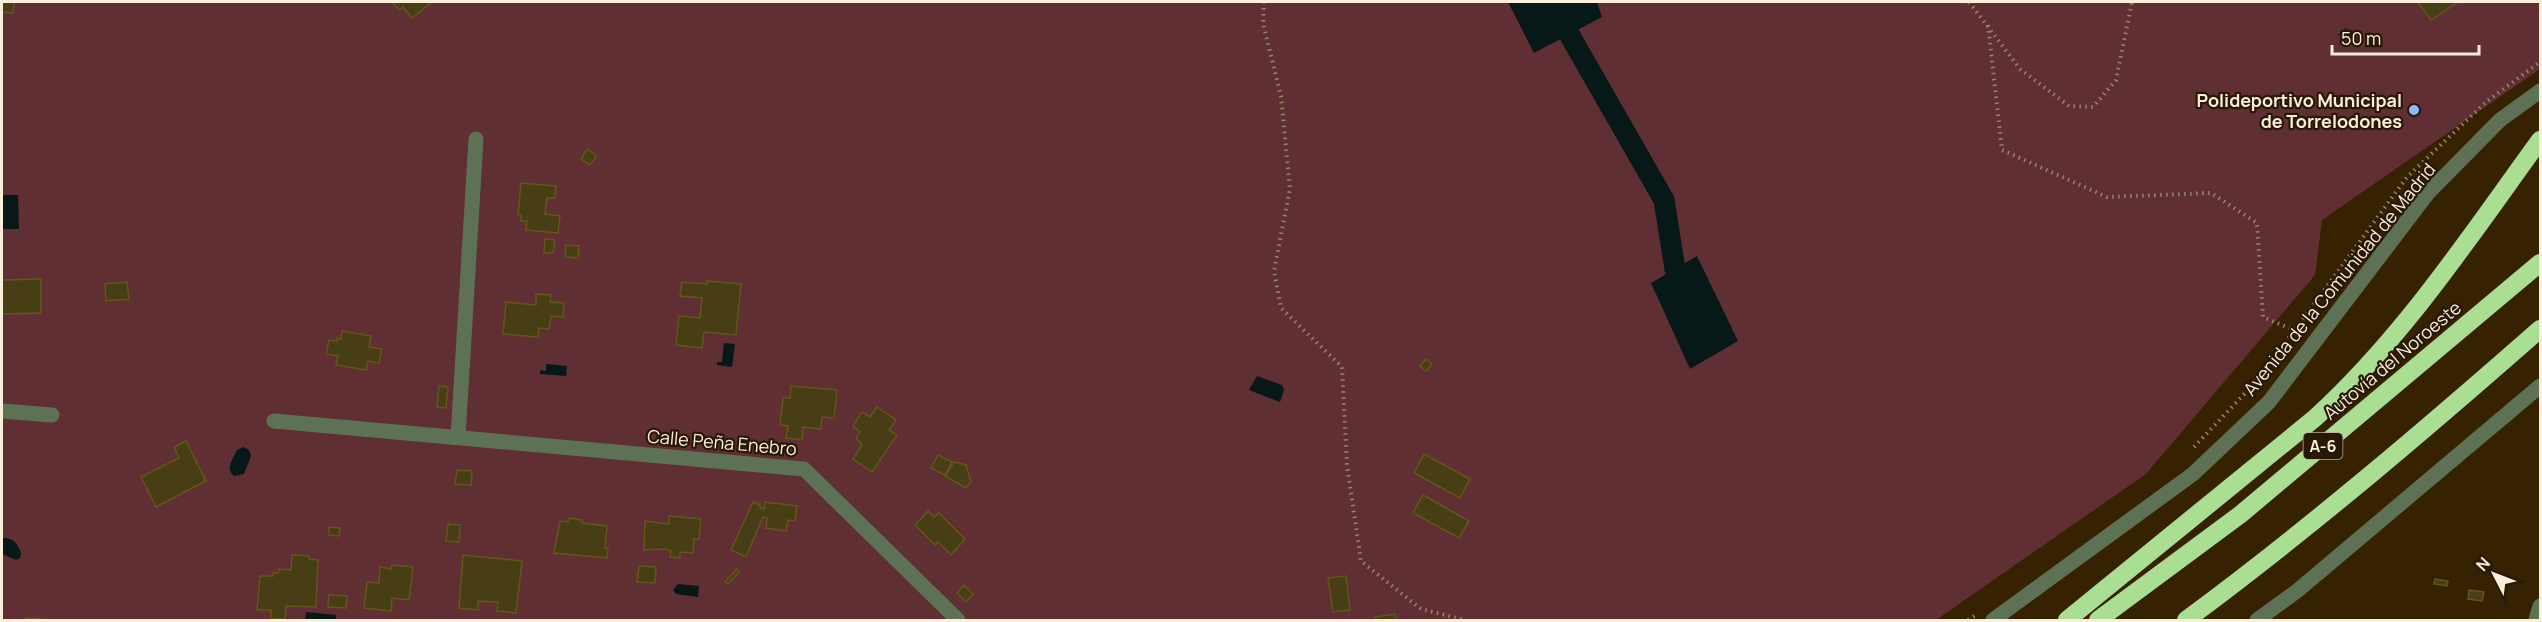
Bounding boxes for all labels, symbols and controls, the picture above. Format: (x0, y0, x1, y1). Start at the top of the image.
scale bar (2332, 18, 2479, 56)
text: 50 m (2341, 26, 2381, 50)
place label: Polideportivo Municipal de Torrelodones (2197, 88, 2402, 133)
marker: Polideportivo Municipal de Torrelodones (2407, 103, 2421, 117)
street label: Avenida de la Comunidad de Madrid (2238, 158, 2440, 400)
street label: Autovía del Noroeste (2318, 295, 2466, 425)
street label: Calle Peña Enebro (646, 424, 798, 460)
road number: A-6 (2304, 433, 2342, 459)
north arrow (2464, 544, 2524, 604)
text: N (2471, 552, 2495, 576)

